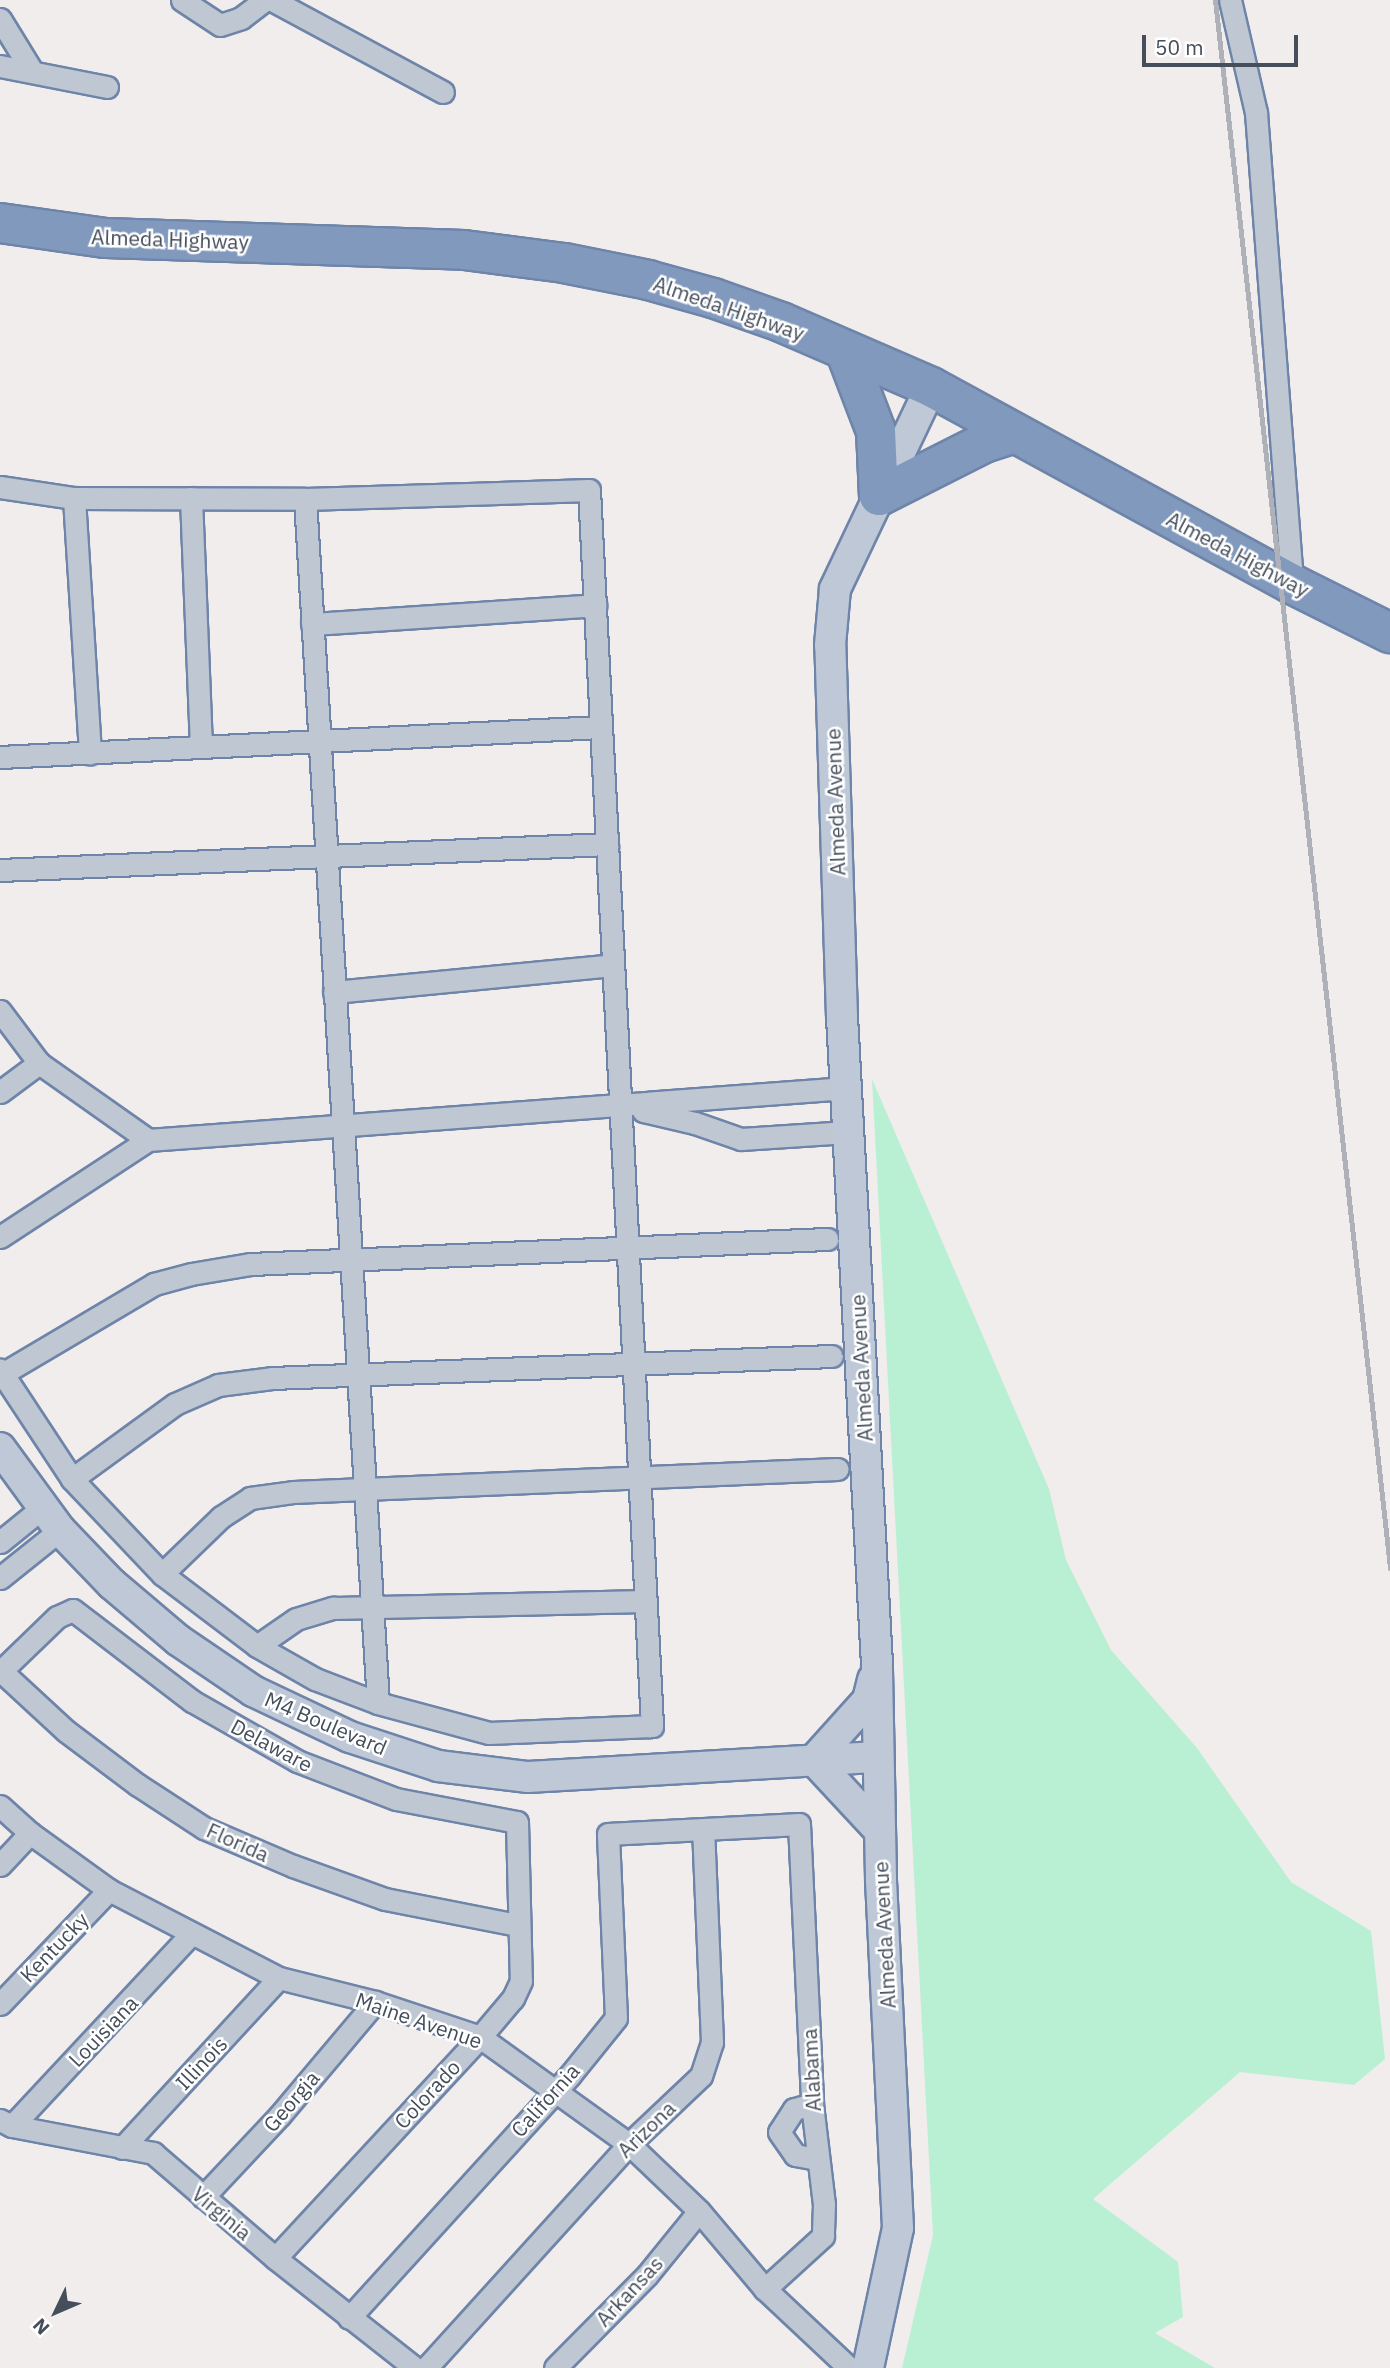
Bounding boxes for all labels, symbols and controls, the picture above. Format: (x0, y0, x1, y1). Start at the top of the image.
scale bar (1145, 21, 1301, 65)
text: 50 m (1155, 33, 1204, 61)
street label: Almeda Highway (91, 224, 249, 254)
street label: Almeda Highway (650, 270, 808, 346)
street label: Almeda Highway (1162, 506, 1314, 602)
street label: Almeda Avenue (820, 728, 850, 876)
street label: Almeda Avenue (845, 1294, 877, 1442)
street label: M4 Boulevard (261, 1686, 391, 1760)
street label: Delaware (227, 1713, 317, 1777)
street label: Florida (203, 1817, 273, 1867)
street label: Almeda Avenue (868, 1861, 900, 2009)
street label: Kentucky (14, 1907, 94, 1987)
street label: Maine Avenue (352, 1987, 486, 2053)
street label: Louisiana (63, 1990, 143, 2072)
street label: Alabama (796, 2028, 826, 2112)
street label: Illinois (170, 2031, 232, 2095)
street label: Colorado (389, 2054, 465, 2134)
street label: California (506, 2058, 584, 2142)
street label: Georgia (258, 2065, 324, 2137)
street label: Arizona (612, 2095, 680, 2163)
street label: Virginia (187, 2181, 257, 2245)
street label: Arkansas (590, 2251, 668, 2331)
north arrow (21, 2277, 91, 2347)
text: N (27, 2313, 54, 2340)

